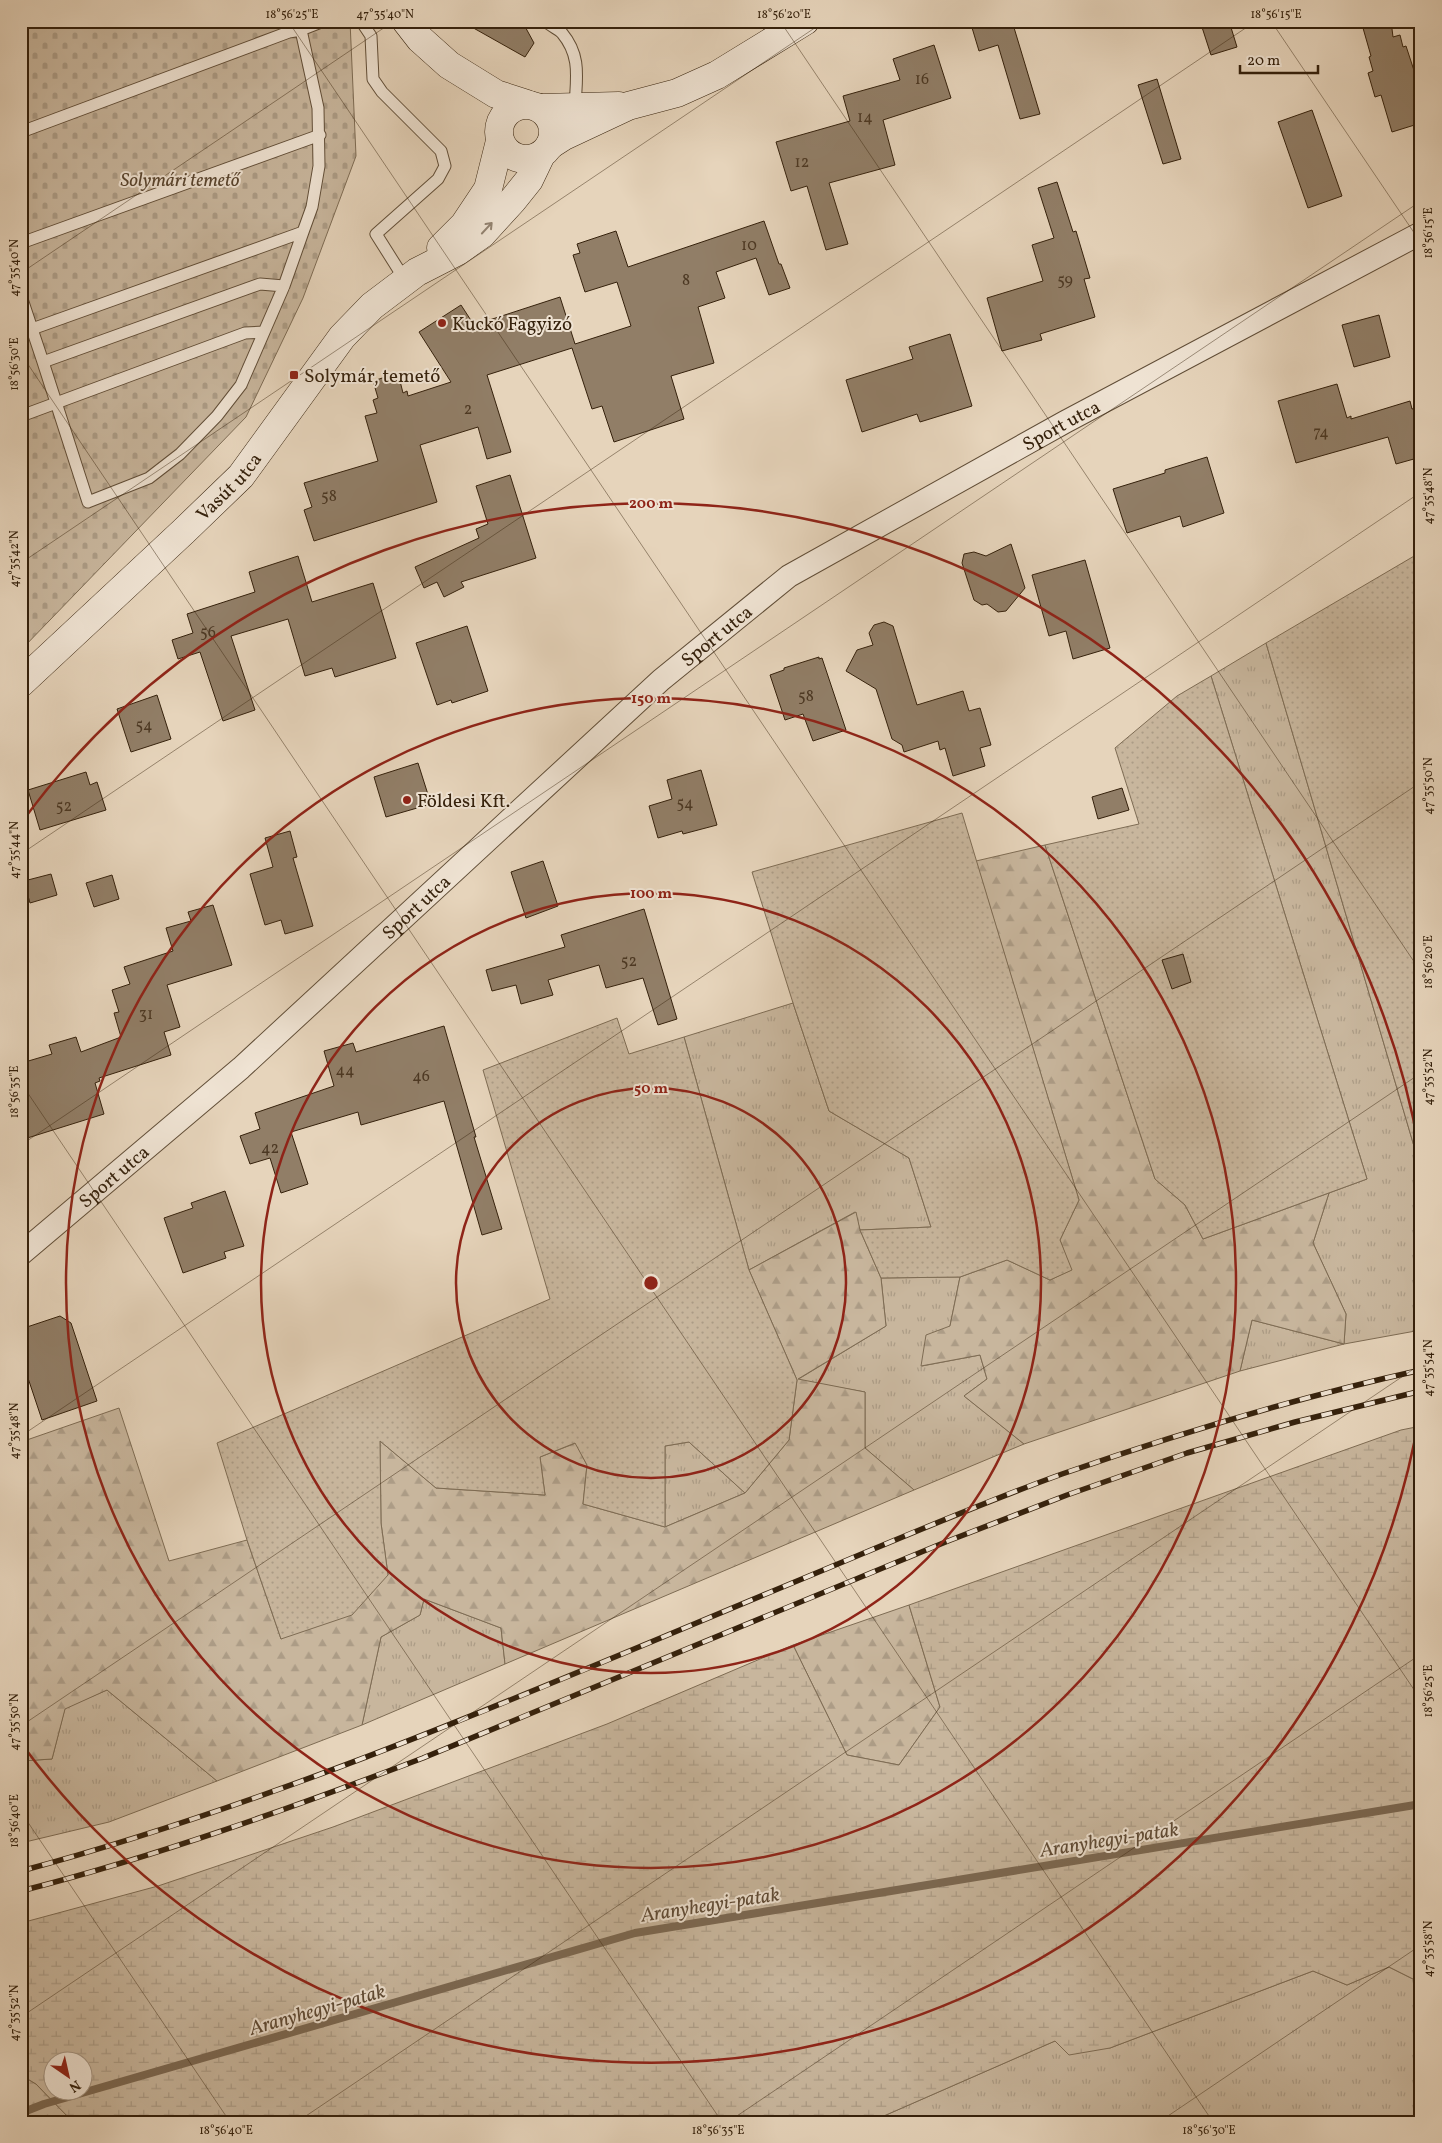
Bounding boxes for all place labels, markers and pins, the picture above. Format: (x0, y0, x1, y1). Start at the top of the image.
place label: Kuckó Fagyizó (452, 312, 572, 338)
marker: Kuckó Fagyizó (436, 317, 448, 329)
place label: Solymár, temető (304, 364, 440, 390)
marker: Solymár, temető (288, 369, 300, 381)
place label: Földesi Kft. (417, 789, 510, 815)
marker: Földesi Kft. (401, 794, 413, 806)
centre of rings (642, 1274, 660, 1292)

